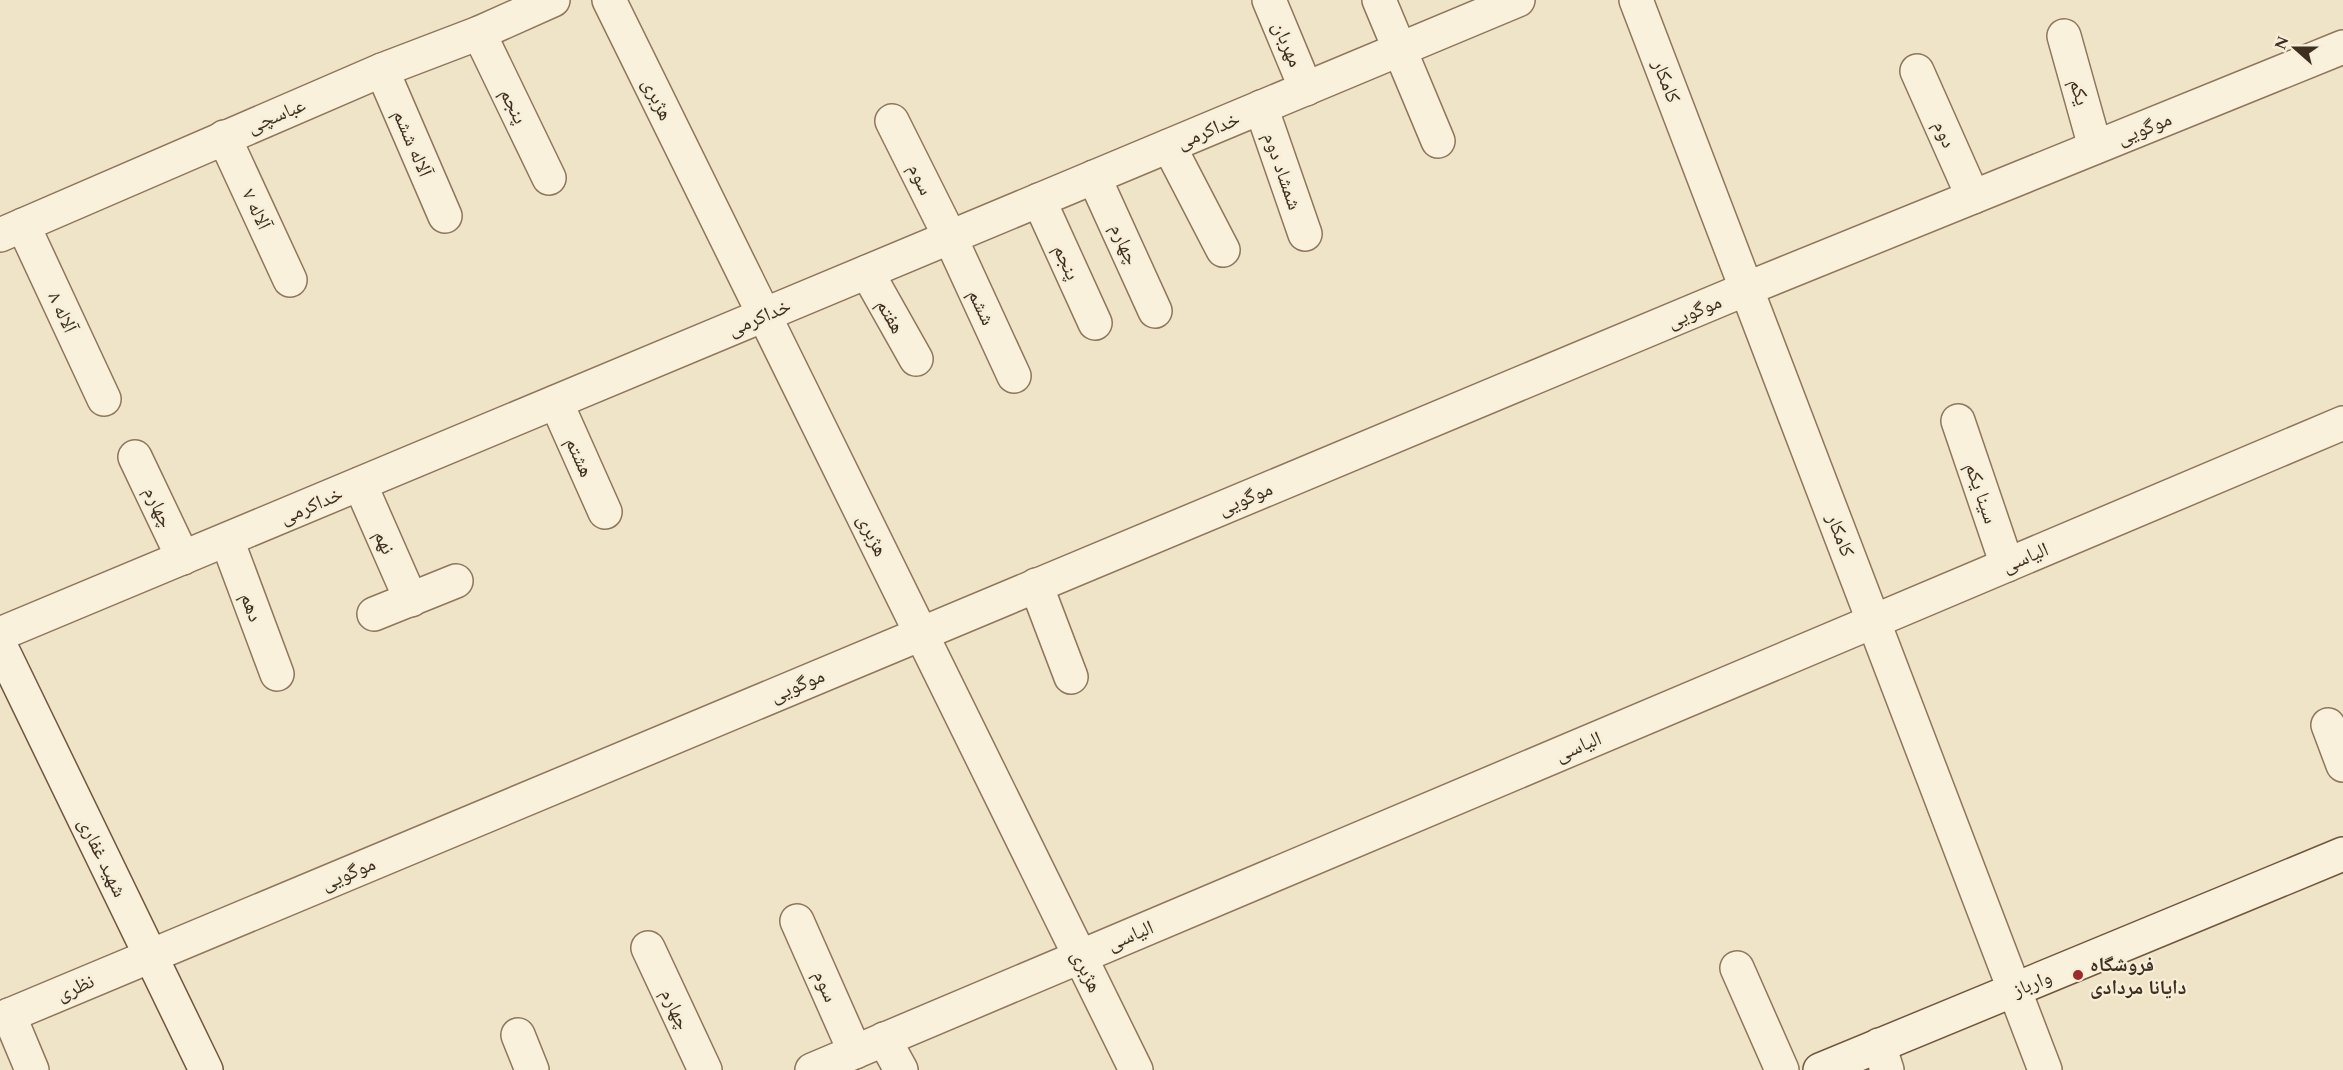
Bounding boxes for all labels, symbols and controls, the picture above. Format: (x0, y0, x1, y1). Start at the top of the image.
street label: مهربان (1264, 17, 1310, 72)
north arrow (2265, 18, 2325, 78)
text: N (2268, 33, 2295, 53)
street label: کامکار (1644, 54, 1688, 107)
street label: هژبری (634, 73, 680, 126)
street label: یکم (2061, 75, 2097, 109)
street label: پنجم (492, 83, 535, 130)
street label: عباسچی (242, 90, 310, 142)
street label: خداکرمی (1172, 104, 1245, 158)
street label: موگویی (2112, 104, 2176, 153)
street label: آلاله ششم (385, 105, 440, 182)
street label: دوم (1925, 116, 1963, 153)
street label: شمشاد دوم (1255, 128, 1309, 214)
street label: سوم (900, 158, 941, 201)
street label: آلاله ۷ (234, 184, 279, 236)
street label: چهارم (1102, 219, 1147, 270)
street label: پنجم (1045, 240, 1087, 285)
street label: ششم (960, 284, 1003, 331)
street label: آلاله ۸ (40, 287, 85, 339)
street label: موگویی (1662, 287, 1726, 337)
street label: خداکرمی (723, 291, 796, 345)
street label: هفتم (868, 294, 912, 339)
street label: هشتم (557, 432, 601, 482)
street label: سینا یکم (1957, 459, 2005, 528)
street label: موگویی (1213, 474, 1277, 524)
street label: خداکرمی (275, 479, 348, 533)
street label: چهارم (135, 482, 181, 533)
street label: کامکار (1818, 508, 1862, 561)
street label: هژبری (849, 509, 895, 562)
street label: نهم (366, 525, 403, 559)
street label: الیاسی (1997, 535, 2053, 581)
street label: دهم (232, 589, 270, 626)
street label: موگویی (765, 661, 829, 711)
street label: الیاسی (1550, 724, 1606, 770)
street label: شهید غفاری (70, 812, 134, 902)
street label: موگویی (316, 849, 380, 899)
street label: الیاسی (1102, 913, 1158, 959)
street label: هژبری (1063, 945, 1109, 998)
place label: فروشگاه دایانا مردادی (2090, 950, 2186, 1003)
street label: وارباز (2007, 963, 2057, 1006)
street label: سوم (805, 966, 845, 1007)
street label: نظری (52, 967, 99, 1009)
marker: فروشگاه دایانا مردادی (2071, 968, 2085, 982)
street label: چهارم (652, 984, 698, 1035)

